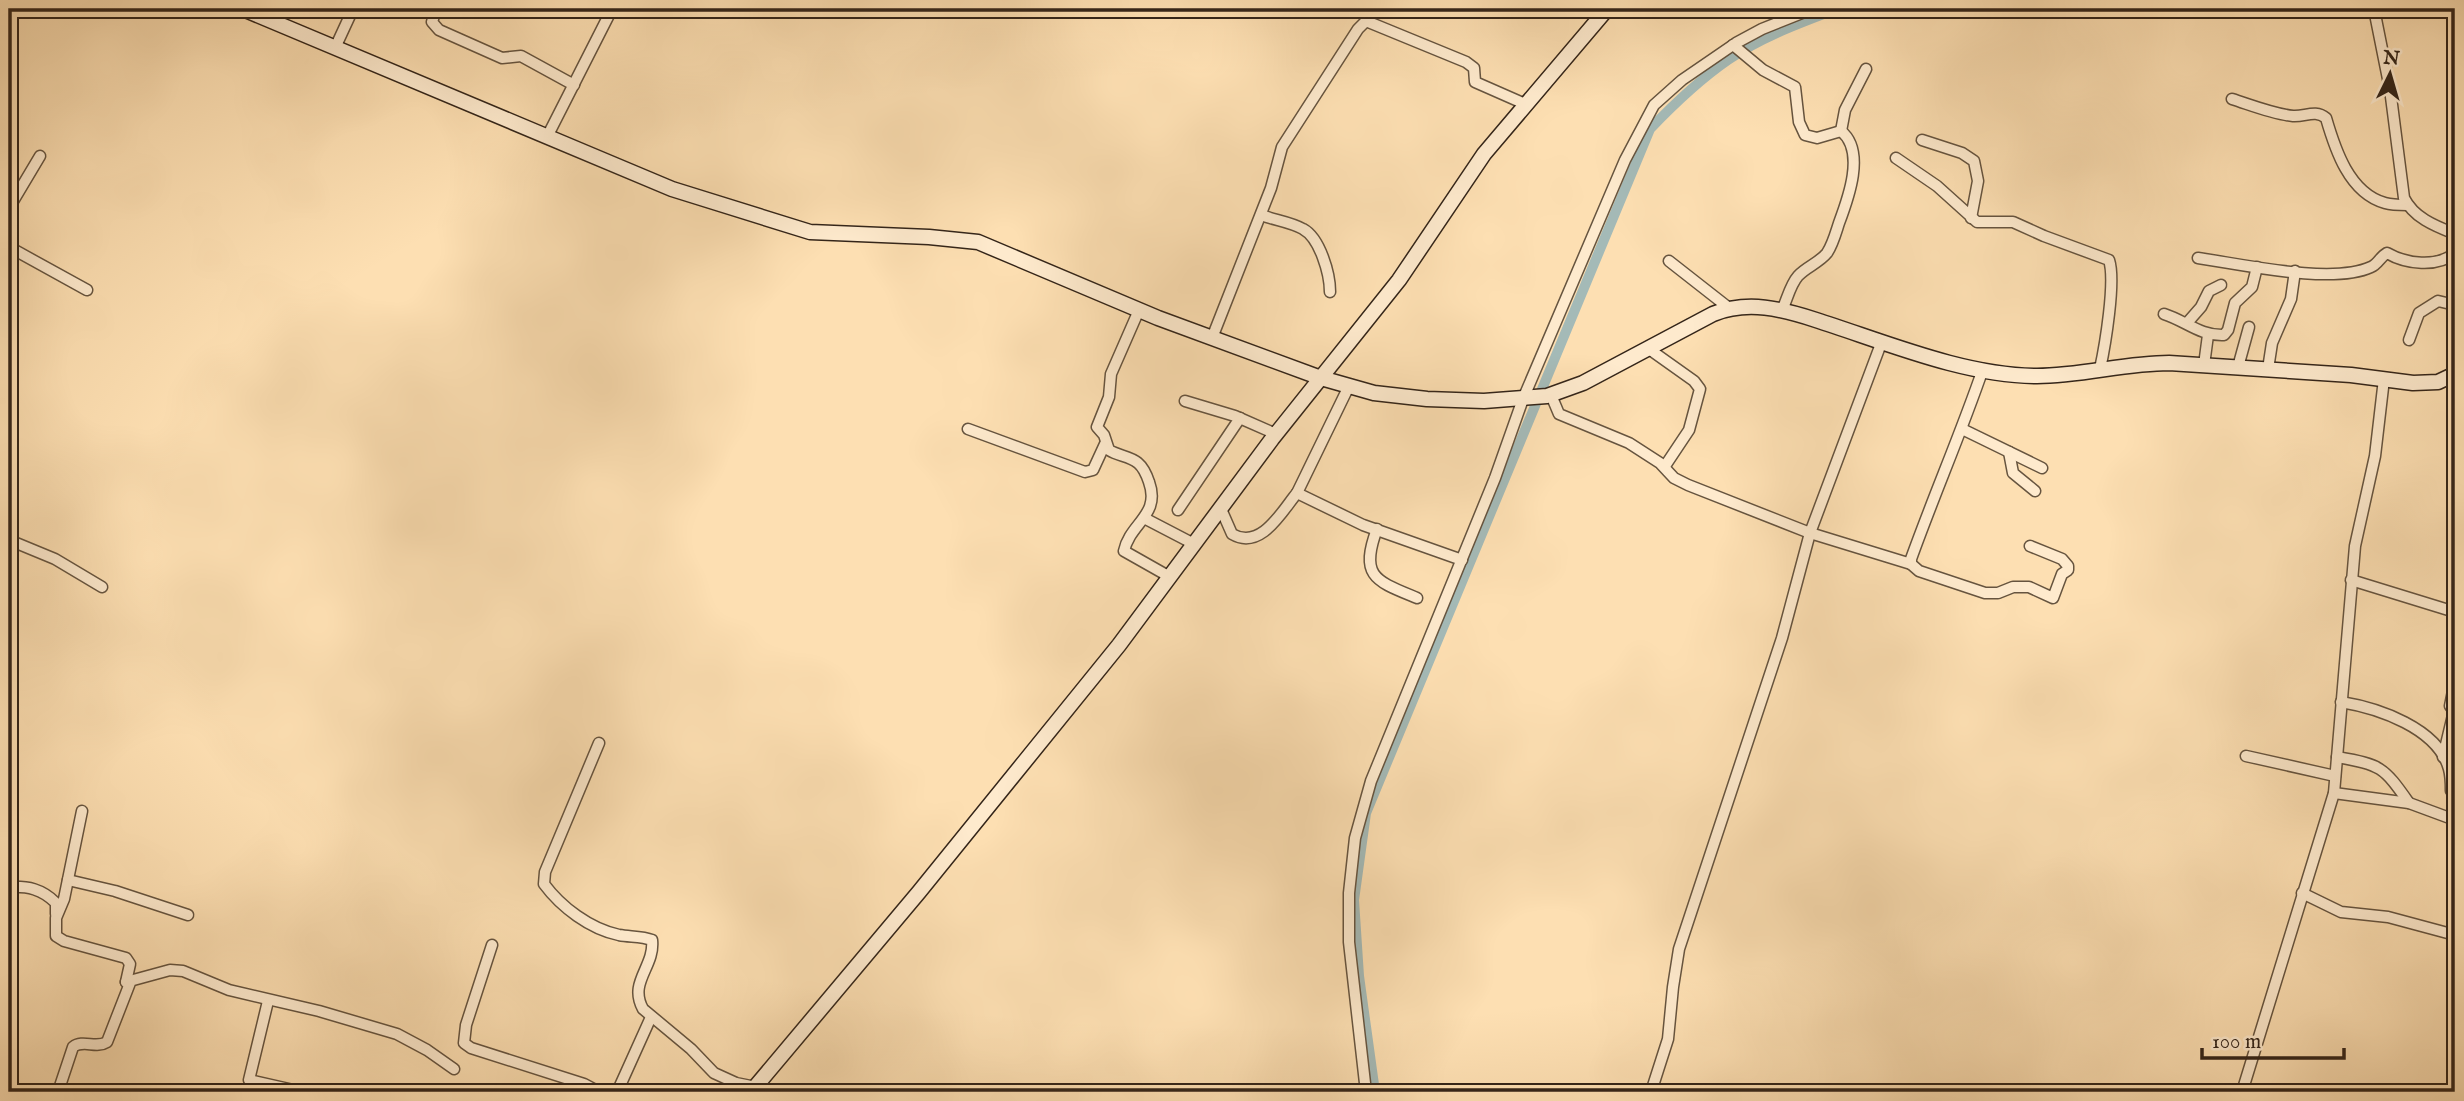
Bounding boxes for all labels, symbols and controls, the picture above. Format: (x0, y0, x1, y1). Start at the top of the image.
north arrow (2356, 38, 2426, 108)
text: N (2381, 46, 2401, 72)
scale bar (2202, 1017, 2343, 1061)
text: 100 m (2212, 1029, 2261, 1056)

